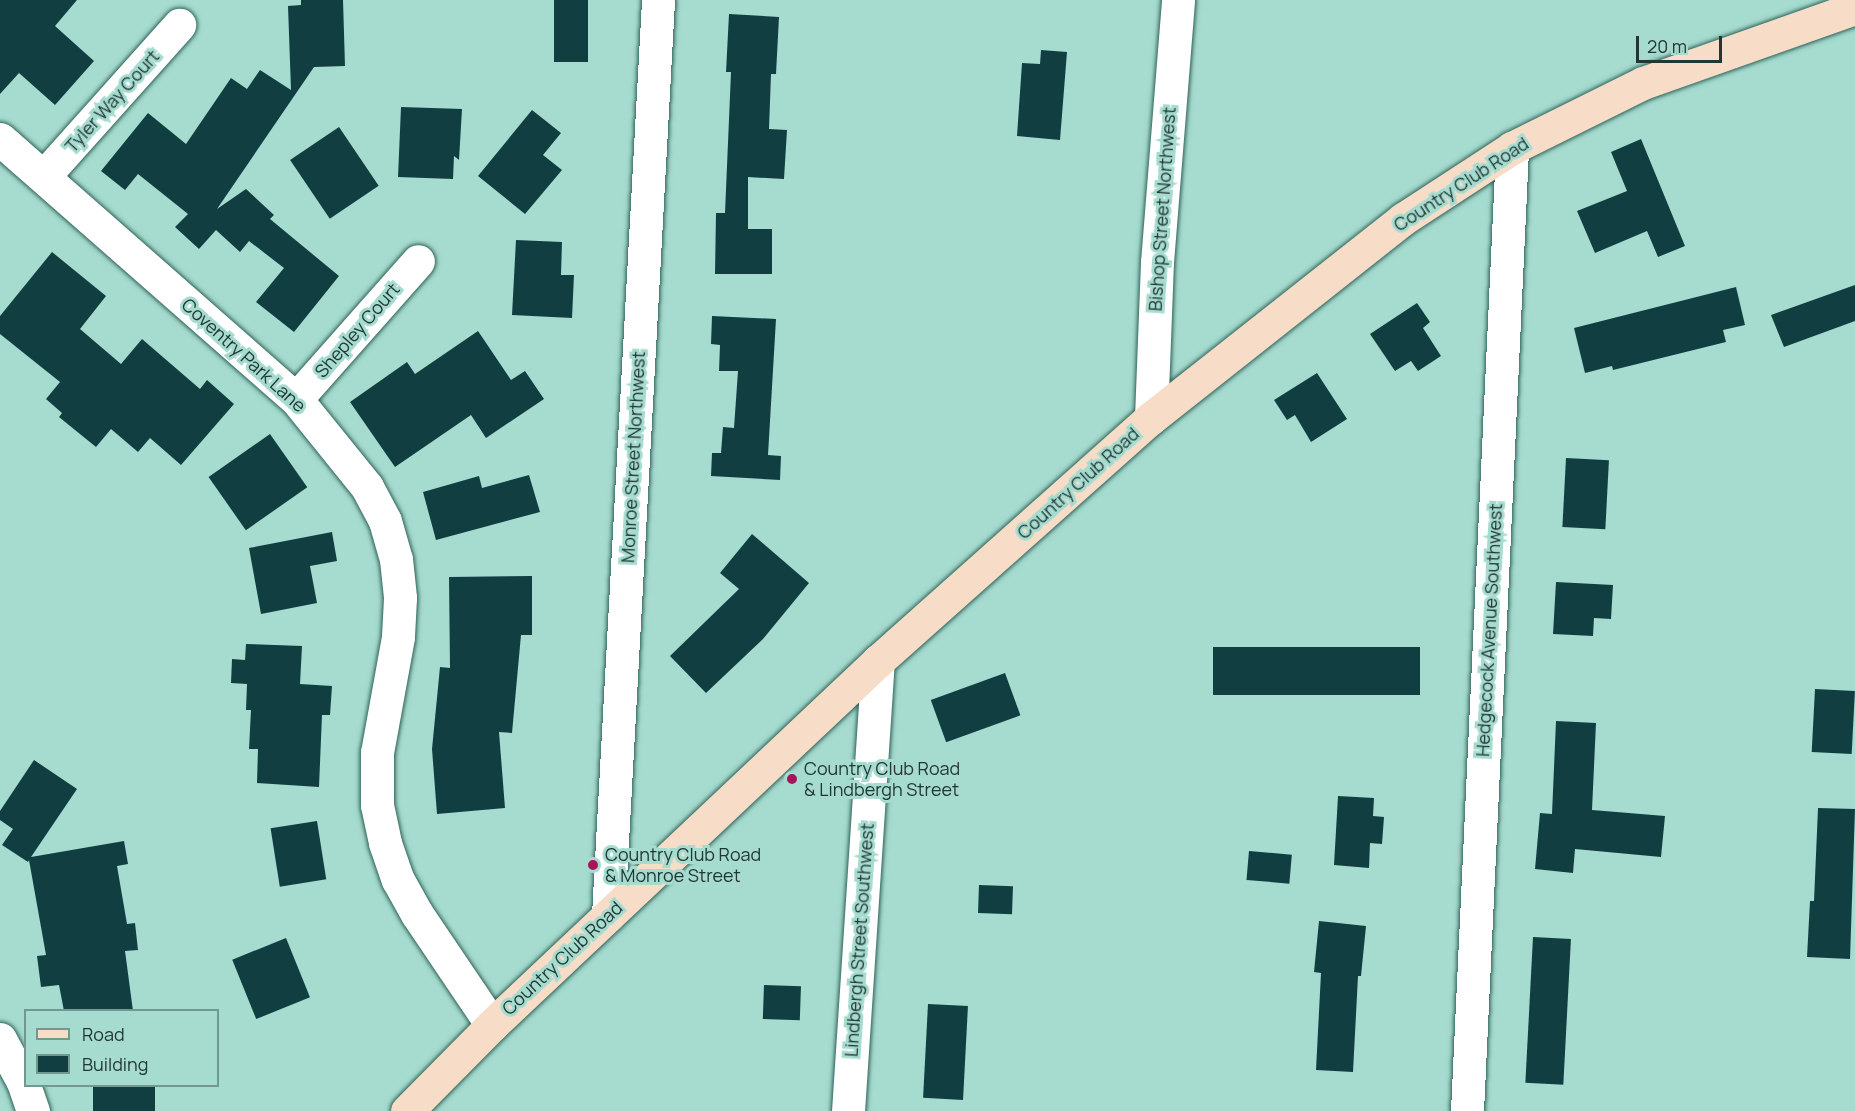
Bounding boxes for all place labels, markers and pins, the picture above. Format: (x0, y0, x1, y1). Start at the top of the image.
place label: Country Club Road & Lindbergh Street (804, 758, 960, 800)
marker: Country Club Road & Lindbergh Street (785, 772, 799, 786)
place label: Country Club Road & Monroe Street (605, 844, 761, 886)
marker: Country Club Road & Monroe Street (586, 858, 600, 872)

